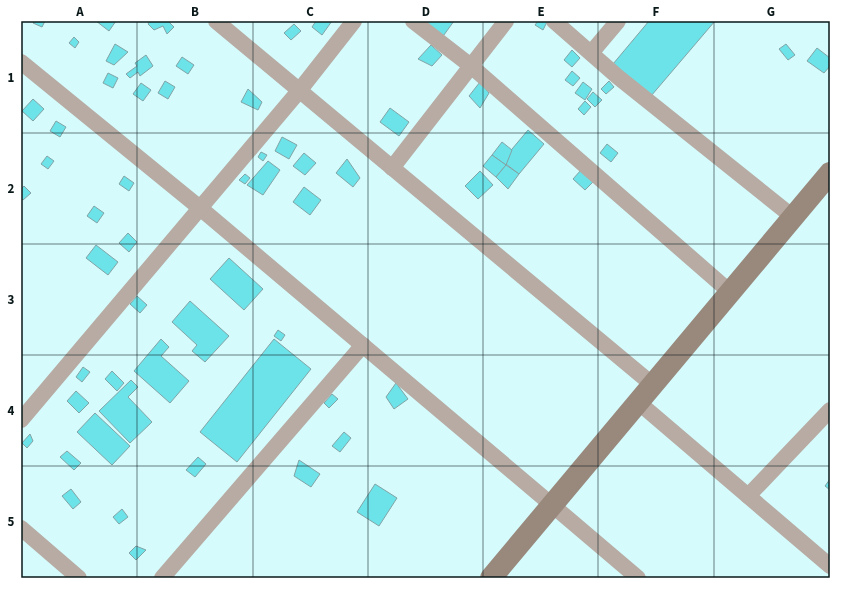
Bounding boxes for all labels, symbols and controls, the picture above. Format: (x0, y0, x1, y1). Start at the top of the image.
text: A (75, 3, 84, 21)
text: B (191, 3, 199, 21)
text: C (306, 3, 314, 21)
text: D (422, 3, 430, 21)
text: E (537, 3, 545, 21)
text: F (653, 3, 660, 21)
text: G (767, 3, 775, 21)
text: 1 (8, 69, 15, 87)
text: 2 (8, 180, 15, 198)
text: 3 (8, 291, 15, 309)
text: 4 (8, 402, 15, 420)
text: 5 (8, 513, 15, 531)

